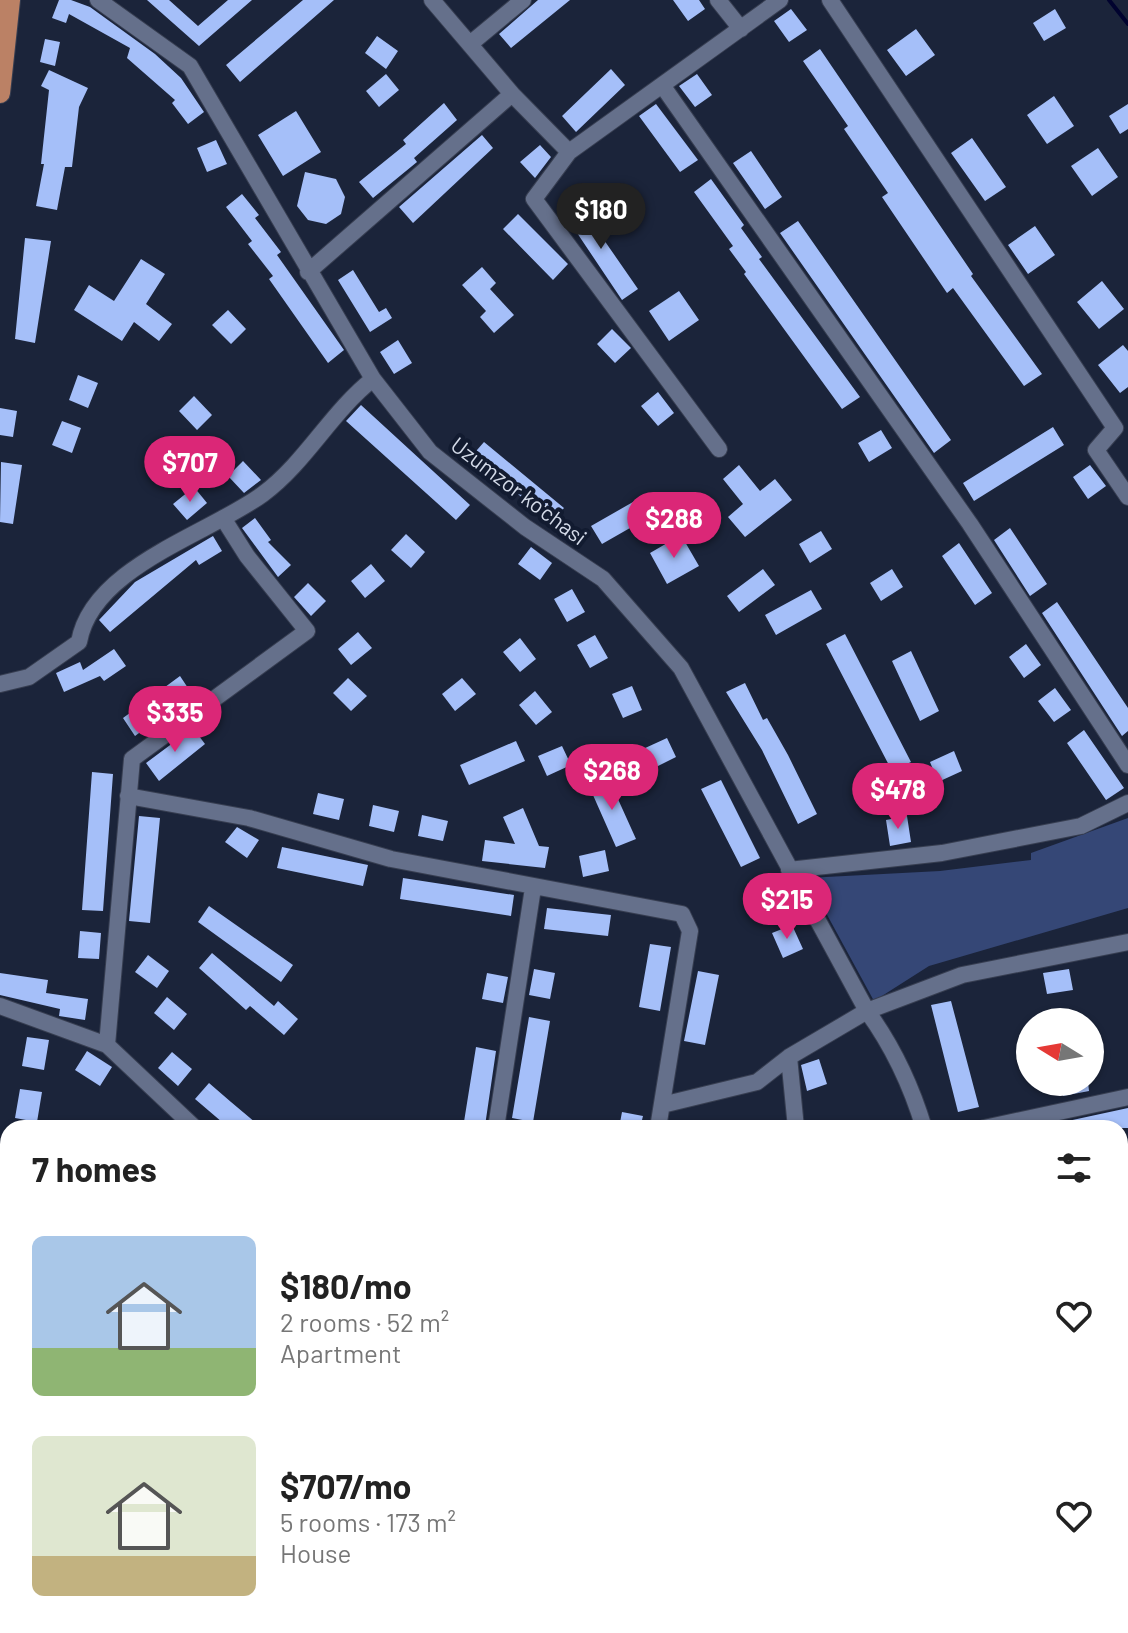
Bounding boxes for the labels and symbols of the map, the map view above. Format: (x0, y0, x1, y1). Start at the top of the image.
pin: $180 (554, 183, 648, 251)
street label: Uzumzor ko'chasi (447, 431, 593, 550)
pin: $707 (143, 436, 237, 504)
pin: $288 (627, 492, 721, 560)
pin: $335 (128, 686, 222, 754)
pin: $268 (565, 744, 659, 812)
pin: $478 (851, 763, 945, 831)
pin: $215 (740, 873, 834, 941)
north arrow (1016, 1008, 1104, 1096)

